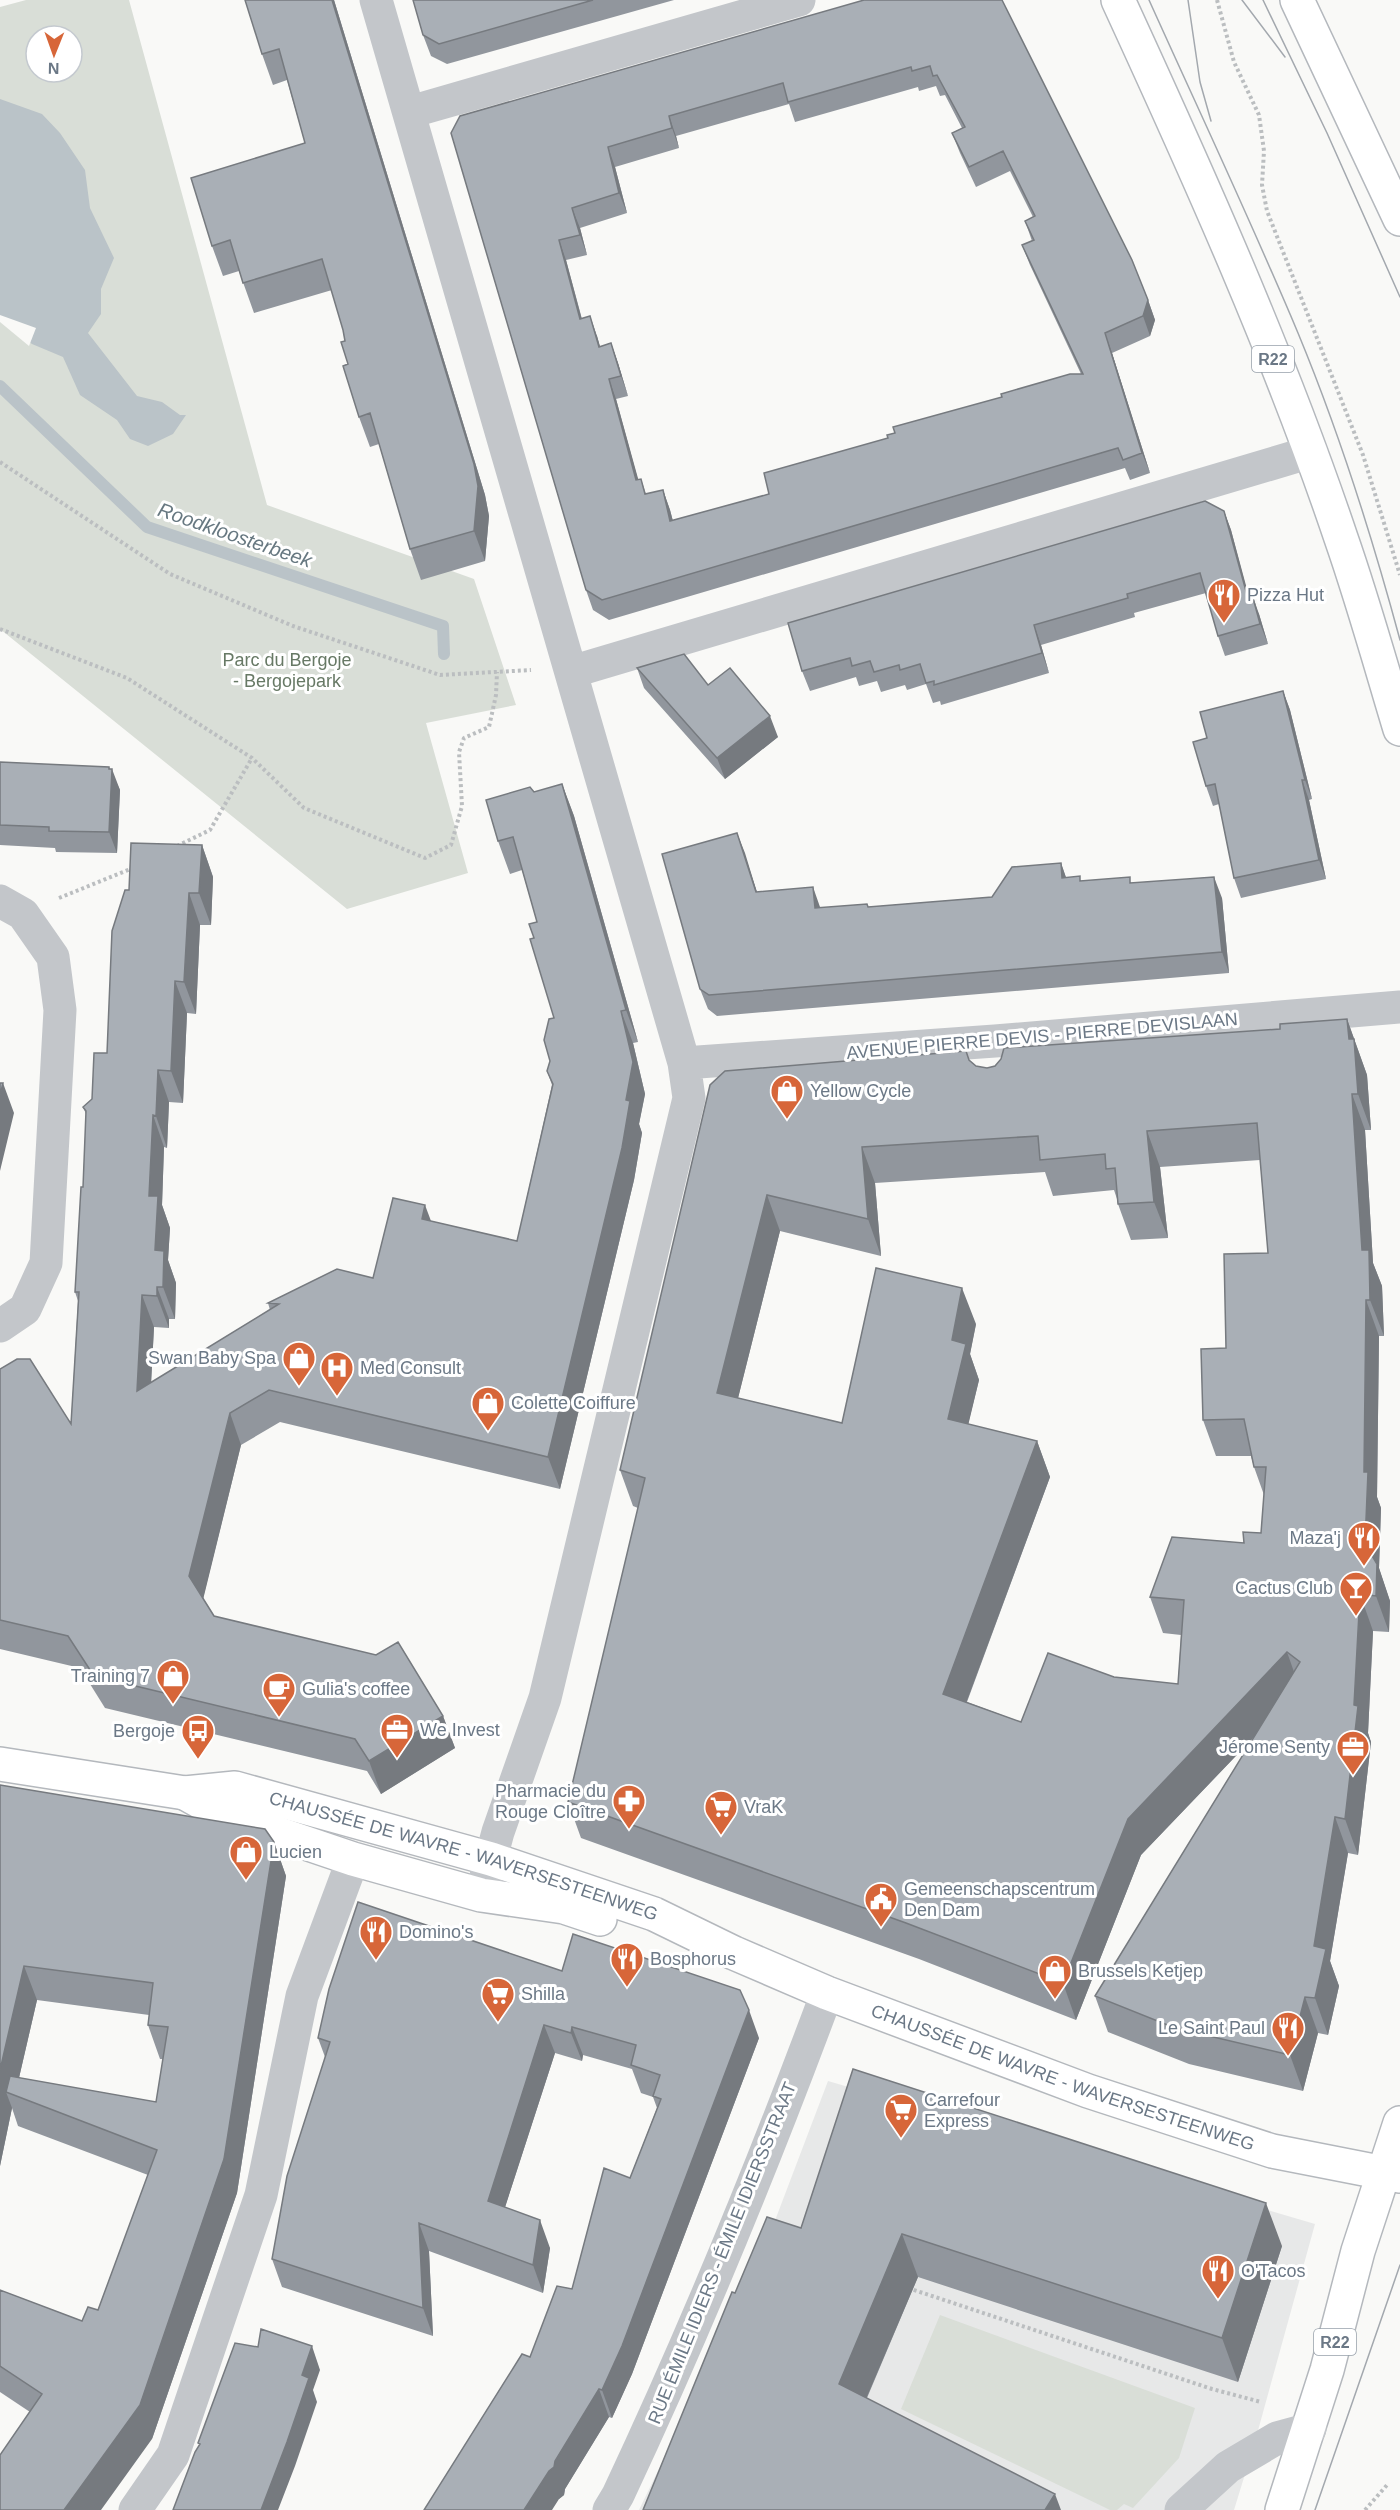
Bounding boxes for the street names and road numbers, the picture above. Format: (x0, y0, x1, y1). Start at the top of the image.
road number: R22 (1252, 346, 1294, 372)
street label: AVENUE PIERRE DEVIS - PIERRE DEVISLAAN (845, 1009, 1239, 1063)
street label: CHAUSSÉE DE WAVRE - WAVERSESTEENWEG (267, 1788, 660, 1925)
street label: CHAUSSÉE DE WAVRE - WAVERSESTEENWEG (868, 2000, 1257, 2155)
street label: RUE ÉMILE IDIERS - ÉMILE IDIERSSTRAAT (644, 2079, 800, 2427)
road number: R22 (1314, 2329, 1356, 2355)

